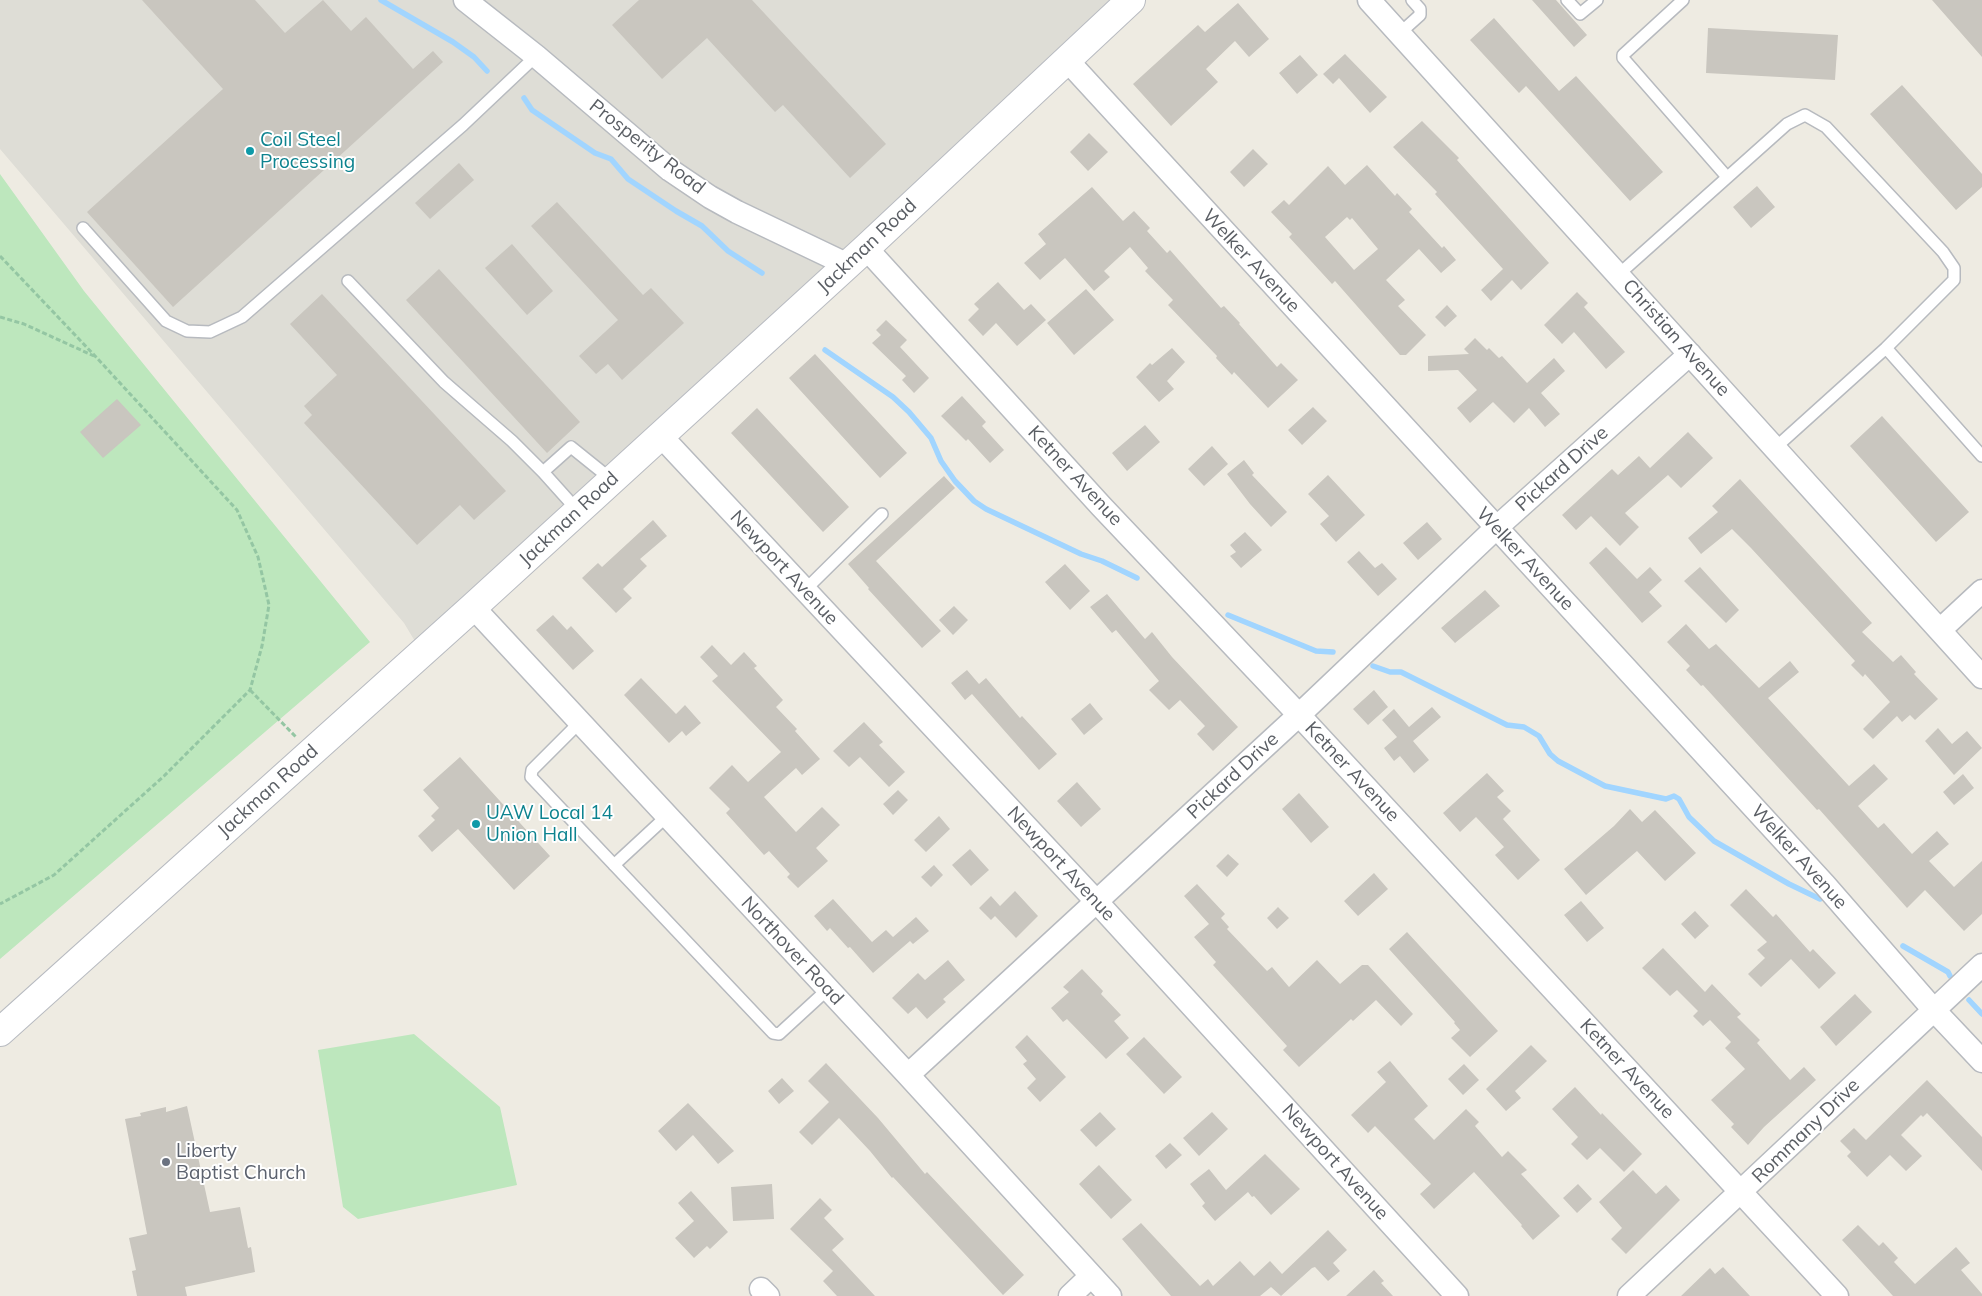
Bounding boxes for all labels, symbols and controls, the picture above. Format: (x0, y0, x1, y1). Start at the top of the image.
street label: Prosperity Road (585, 95, 709, 199)
place label: Coil Steel Processing (260, 129, 355, 173)
marker: Coil Steel Processing (244, 145, 256, 157)
street label: Jackman Road (813, 194, 921, 298)
street label: Welker Avenue (1197, 205, 1305, 317)
street label: Christian Avenue (1617, 275, 1735, 401)
street label: Ketner Avenue (1023, 421, 1127, 531)
street label: Pickard Drive (1511, 422, 1613, 516)
street label: Jackman Road (515, 467, 623, 571)
street label: Welker Avenue (1471, 503, 1579, 615)
street label: Newport Avenue (725, 506, 843, 630)
street label: Ketner Avenue (1300, 717, 1404, 827)
street label: Pickard Drive (1183, 728, 1283, 824)
street label: Jackman Road (213, 740, 323, 842)
street label: Welker Avenue (1746, 800, 1852, 914)
place label: UAW Local 14 Union Hall (486, 802, 613, 846)
street label: Newport Avenue (1002, 802, 1120, 926)
marker: UAW Local 14 Union Hall (470, 818, 482, 830)
street label: Northover Road (736, 892, 848, 1010)
street label: Ketner Avenue (1575, 1014, 1679, 1124)
street label: Rommany Drive (1748, 1074, 1864, 1188)
street label: Newport Avenue (1277, 1099, 1393, 1225)
place label: Liberty Baptist Church (176, 1140, 306, 1184)
marker: Liberty Baptist Church (160, 1156, 172, 1168)

